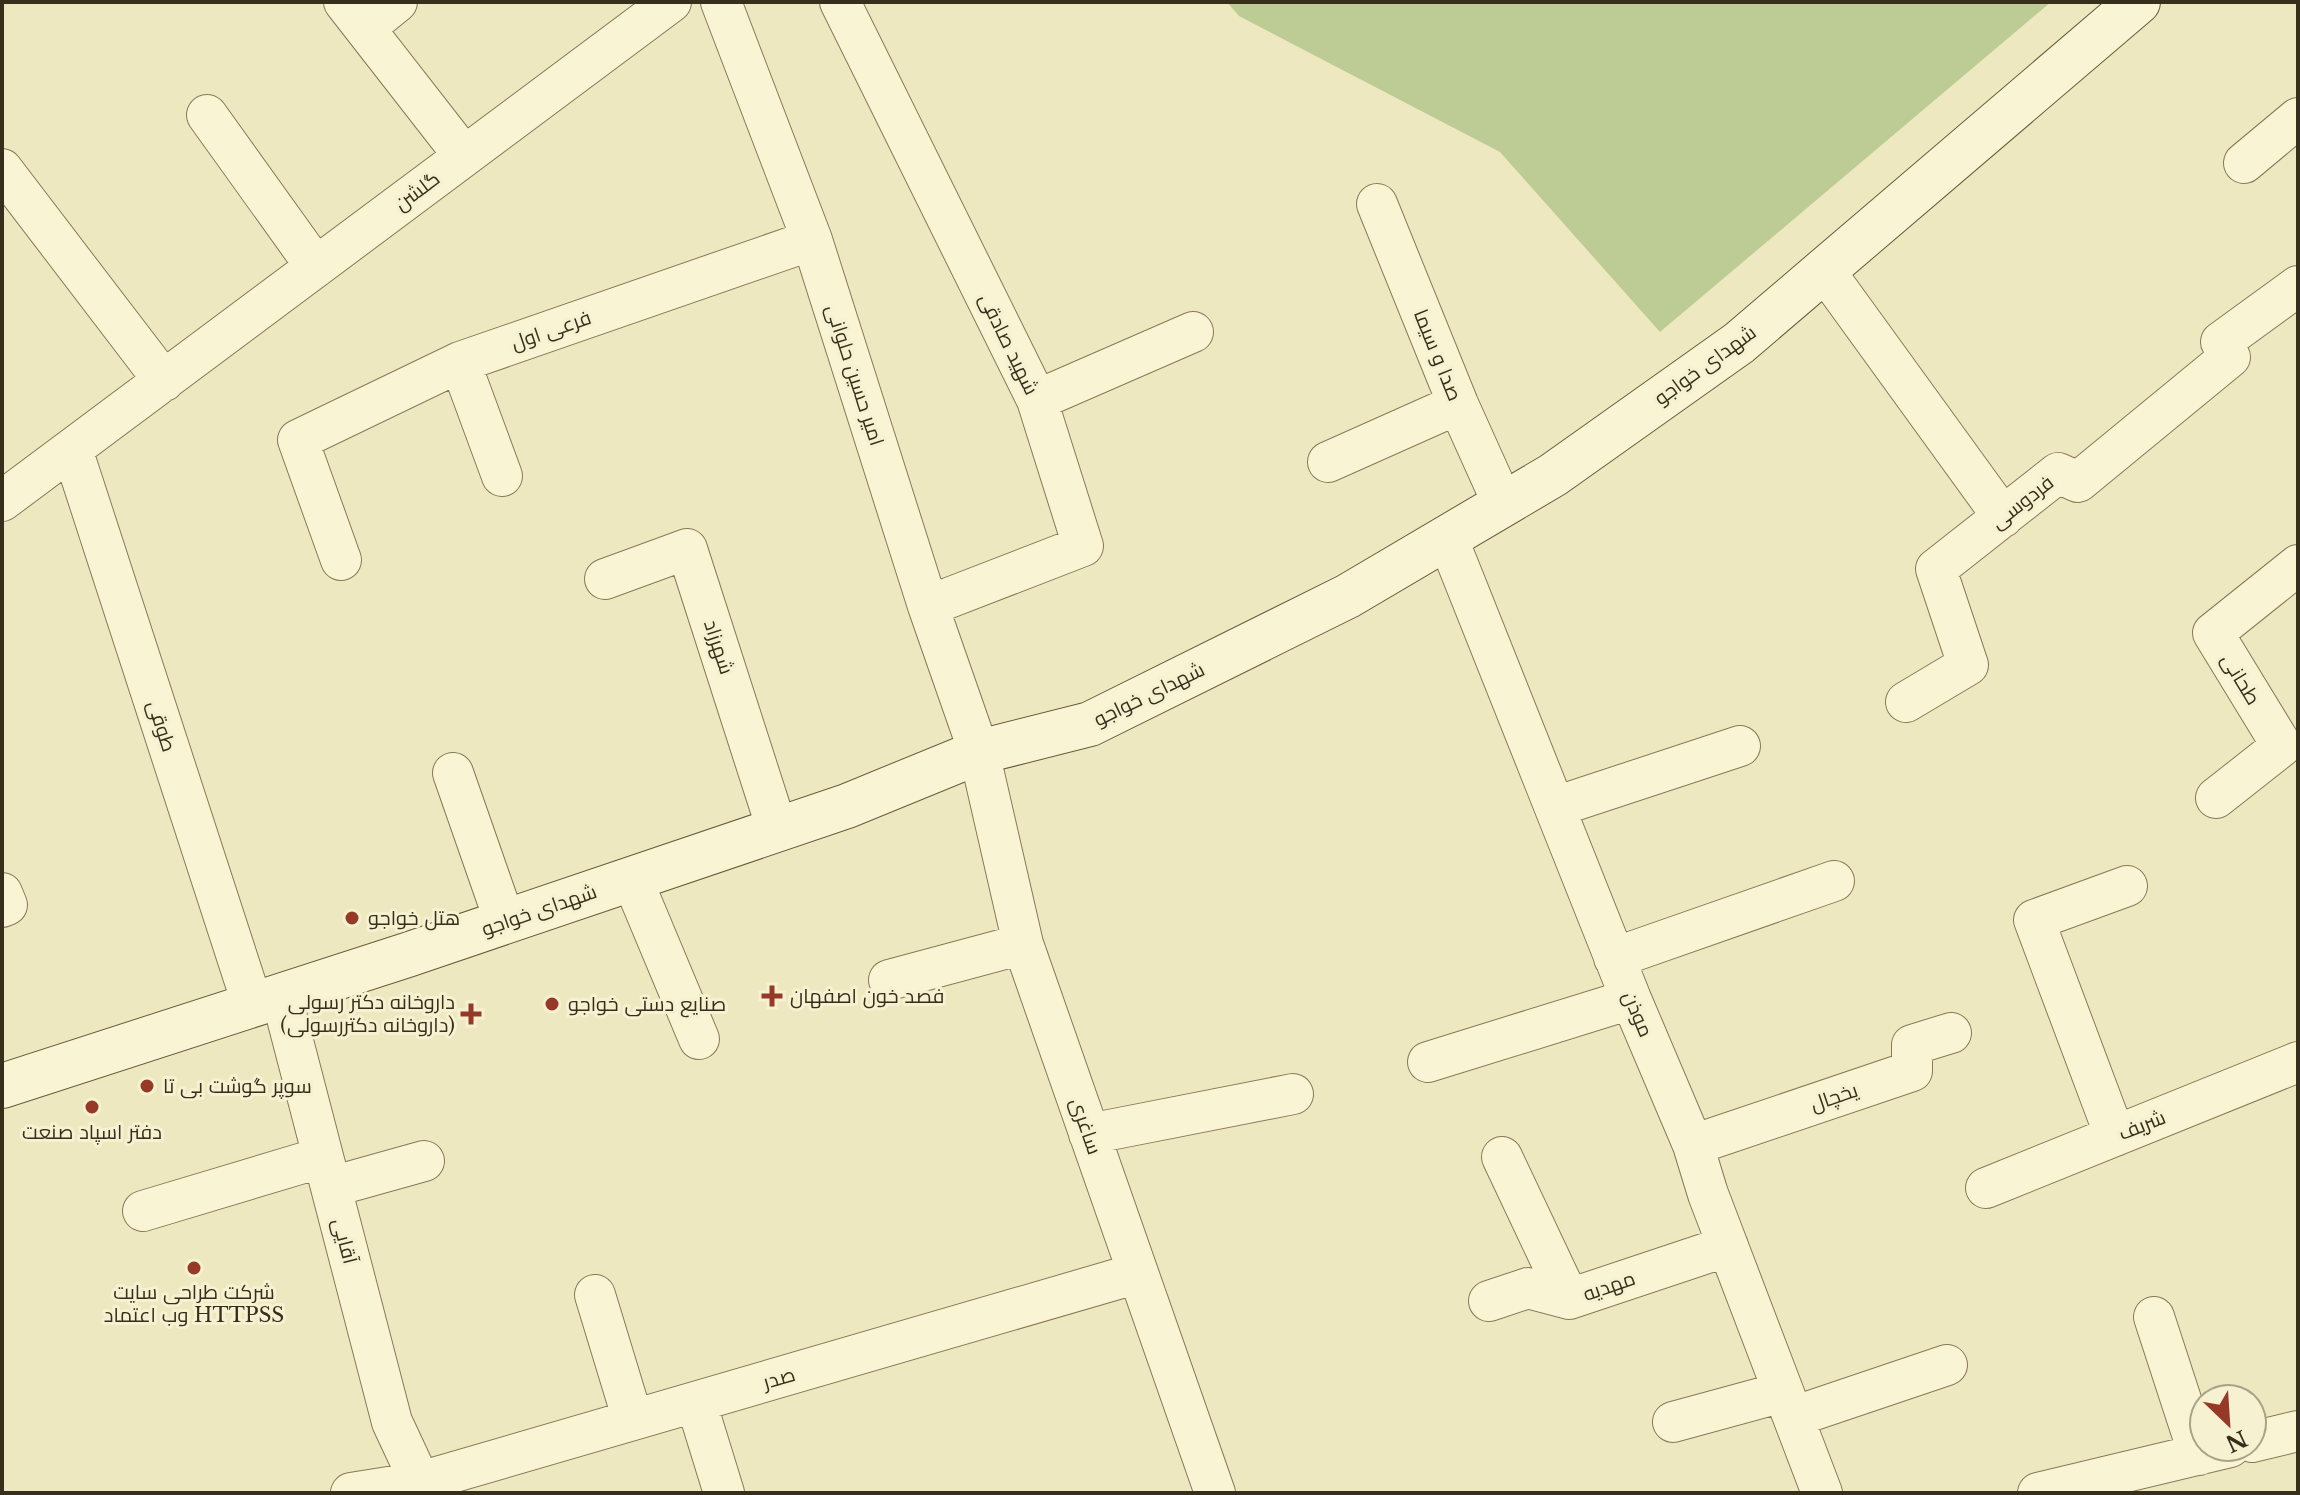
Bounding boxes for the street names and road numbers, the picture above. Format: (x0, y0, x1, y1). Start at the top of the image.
street label: گلشن (390, 166, 445, 217)
street label: شهید صادقی (973, 289, 1044, 399)
street label: امیر حسین حلوانی (820, 301, 889, 449)
street label: فرعی اول (508, 305, 594, 356)
street label: صدا و سیما (1409, 306, 1467, 404)
street label: شهدای خواجو (1649, 320, 1761, 411)
street label: فردوسی (1986, 470, 2059, 535)
street label: شهرزاد (698, 617, 739, 678)
street label: طحانی (2215, 649, 2266, 710)
street label: شهدای خواجو (1090, 657, 1209, 732)
street label: طوقی (142, 697, 181, 755)
street label: شهدای خواجو (478, 879, 600, 942)
street label: موذن (1617, 987, 1658, 1041)
street label: یخچال (1807, 1078, 1862, 1117)
street label: ساغری (1064, 1095, 1107, 1158)
street label: شریف (2115, 1105, 2169, 1145)
street label: آقایی (326, 1215, 363, 1267)
street label: مهدیه (1580, 1266, 1639, 1307)
street label: صدر (759, 1362, 798, 1394)

